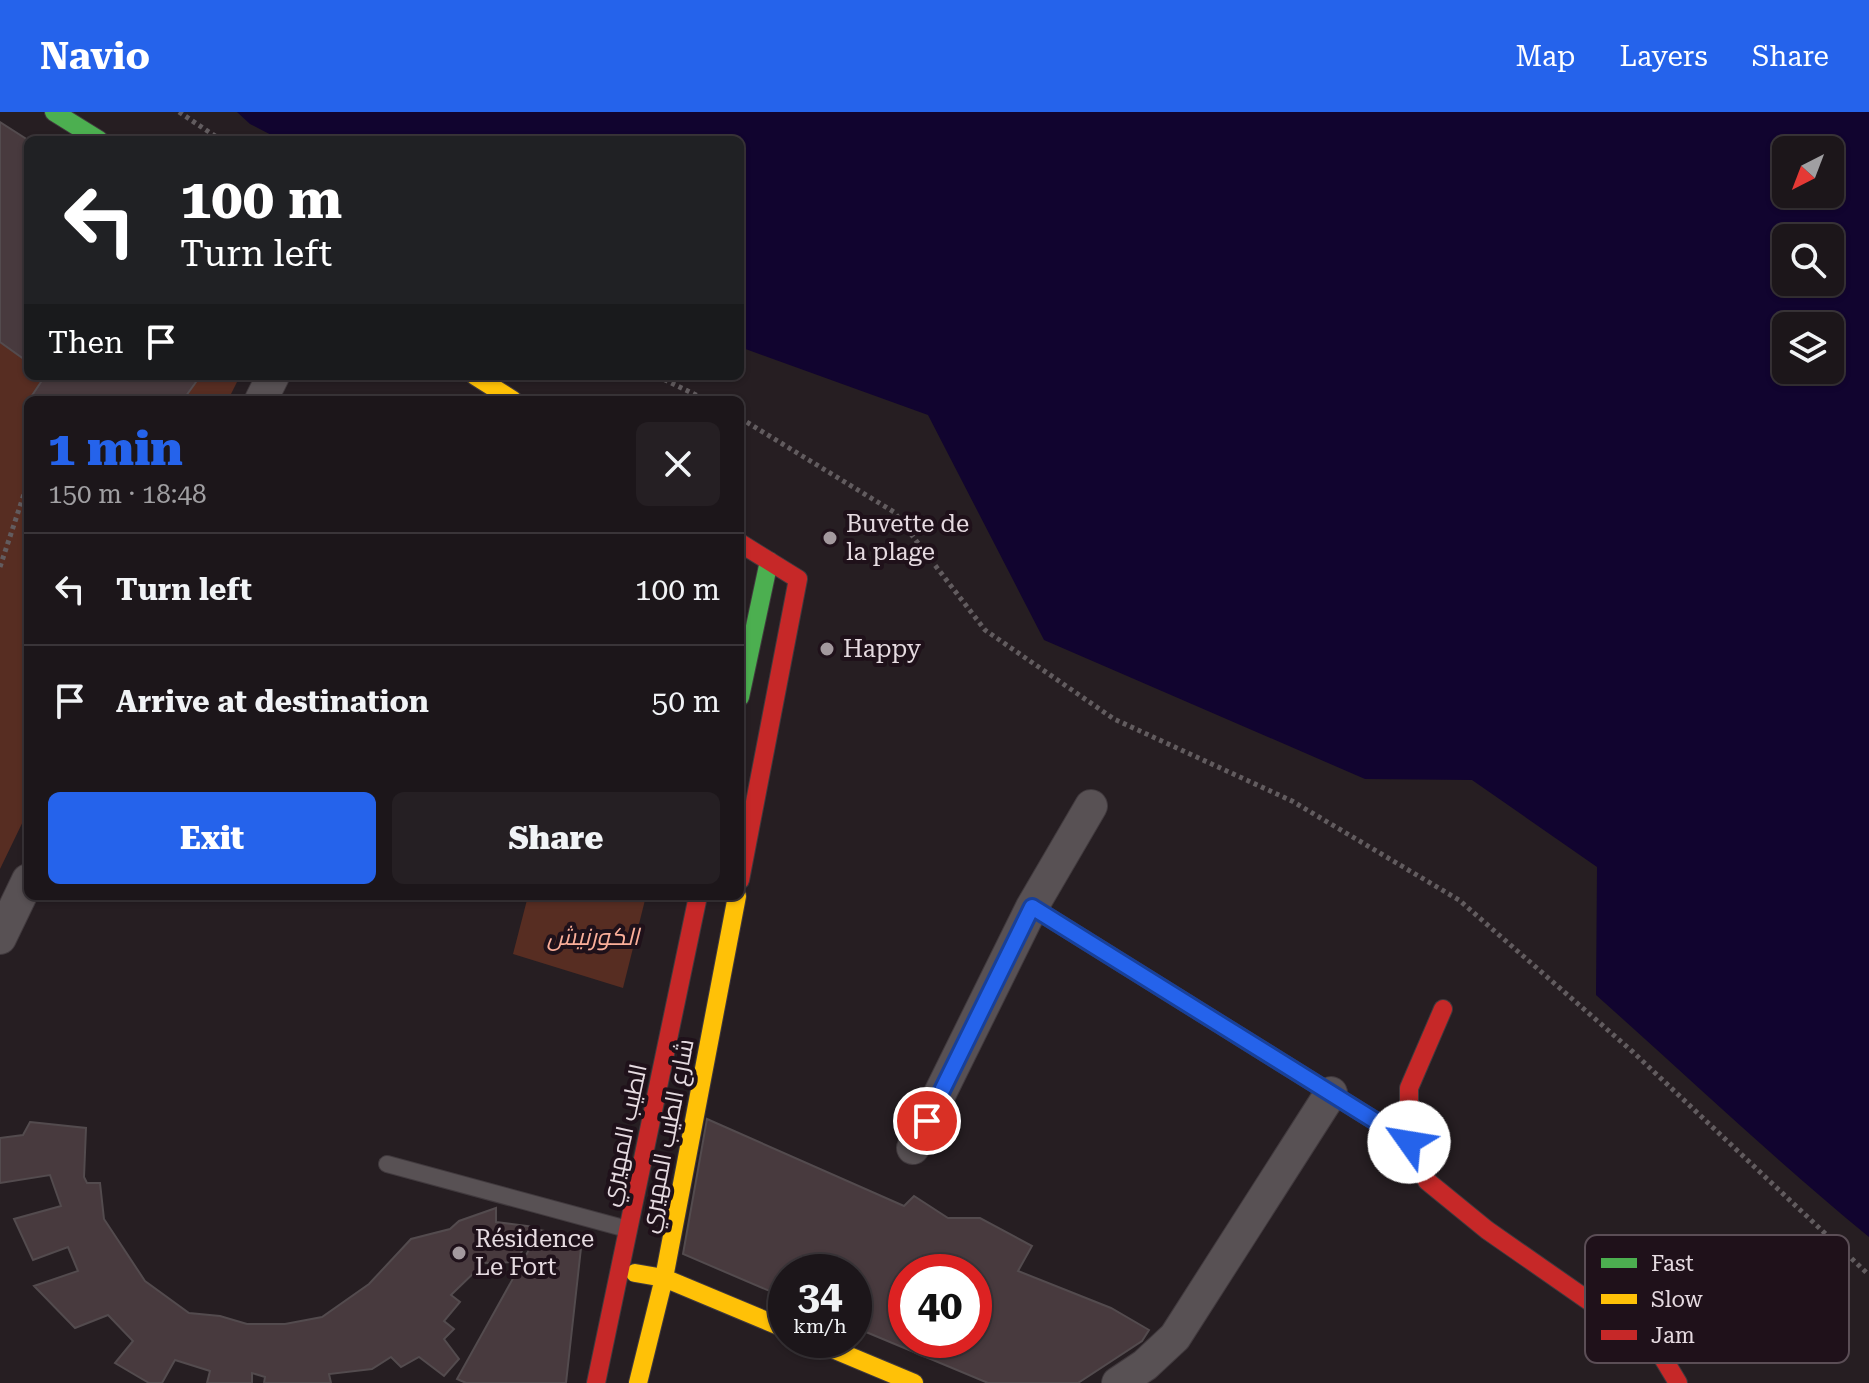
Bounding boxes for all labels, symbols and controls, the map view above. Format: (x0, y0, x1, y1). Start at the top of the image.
text: Navio (40, 34, 150, 78)
text: Map (1516, 40, 1575, 73)
text: Layers (1619, 40, 1708, 73)
text: Share (1752, 40, 1829, 73)
north arrow (1772, 136, 1844, 208)
map controls (1772, 136, 1844, 384)
text: 100 m (180, 166, 342, 232)
icon: left (48, 168, 152, 272)
button: search (1772, 224, 1844, 296)
text: Turn left (180, 233, 332, 275)
button: layers (1772, 312, 1844, 384)
icon: arrive (139, 320, 183, 364)
text: Then (48, 325, 123, 360)
text: 1 min (48, 421, 183, 477)
button: close (636, 422, 720, 506)
text: 150 m · 18:48 (48, 479, 207, 509)
place label: Buvette de la plage (846, 510, 969, 566)
marker: Buvette de la plage (821, 529, 839, 547)
icon: left (48, 567, 92, 611)
text: Turn left (116, 572, 252, 607)
text: 100 m (635, 572, 720, 607)
place label: Happy (843, 635, 922, 663)
marker: Happy (818, 640, 836, 658)
icon: arrive (48, 679, 92, 723)
text: Arrive at destination (116, 684, 429, 719)
text: 50 m (651, 684, 720, 719)
button: Exit (48, 792, 376, 884)
button: Share (392, 792, 720, 884)
park label: الكورنيش (547, 923, 642, 951)
street label: شارع الطيب المهيري (634, 1037, 703, 1236)
street label: الطيب المهيري (595, 1061, 657, 1209)
pin (893, 1087, 961, 1155)
icon: arrive (905, 1099, 949, 1143)
position arrow (1367, 1100, 1451, 1184)
place label: Résidence Le Fort (475, 1225, 594, 1281)
legend (1585, 1235, 1849, 1363)
marker: Résidence Le Fort (450, 1244, 468, 1262)
text: Fast (1651, 1251, 1694, 1276)
speed limit sign: 40 (888, 1254, 992, 1358)
text: 34 (798, 1272, 842, 1319)
text: Slow (1651, 1287, 1704, 1312)
text: km/h (793, 1314, 847, 1338)
text: Jam (1651, 1323, 1695, 1348)

